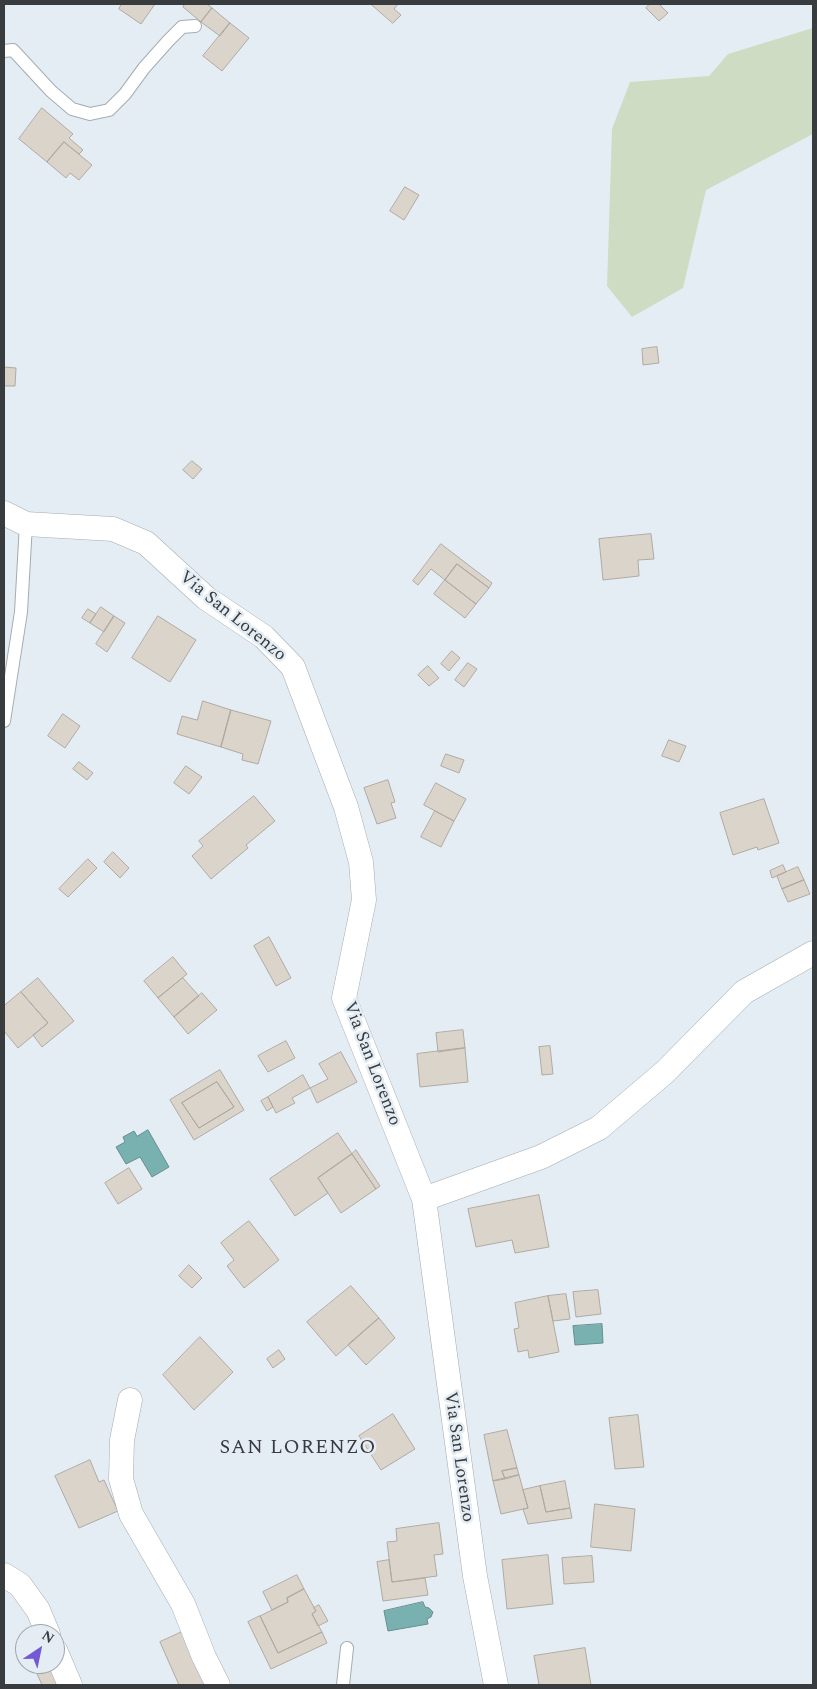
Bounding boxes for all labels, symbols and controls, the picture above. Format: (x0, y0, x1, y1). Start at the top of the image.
street label: Via San Lorenzo (174, 567, 290, 667)
street label: Via San Lorenzo (337, 999, 405, 1129)
street label: Via San Lorenzo (438, 1390, 478, 1524)
district label: SAN LORENZO (218, 1437, 378, 1461)
north arrow (15, 1624, 65, 1674)
text: N (37, 1625, 59, 1649)

